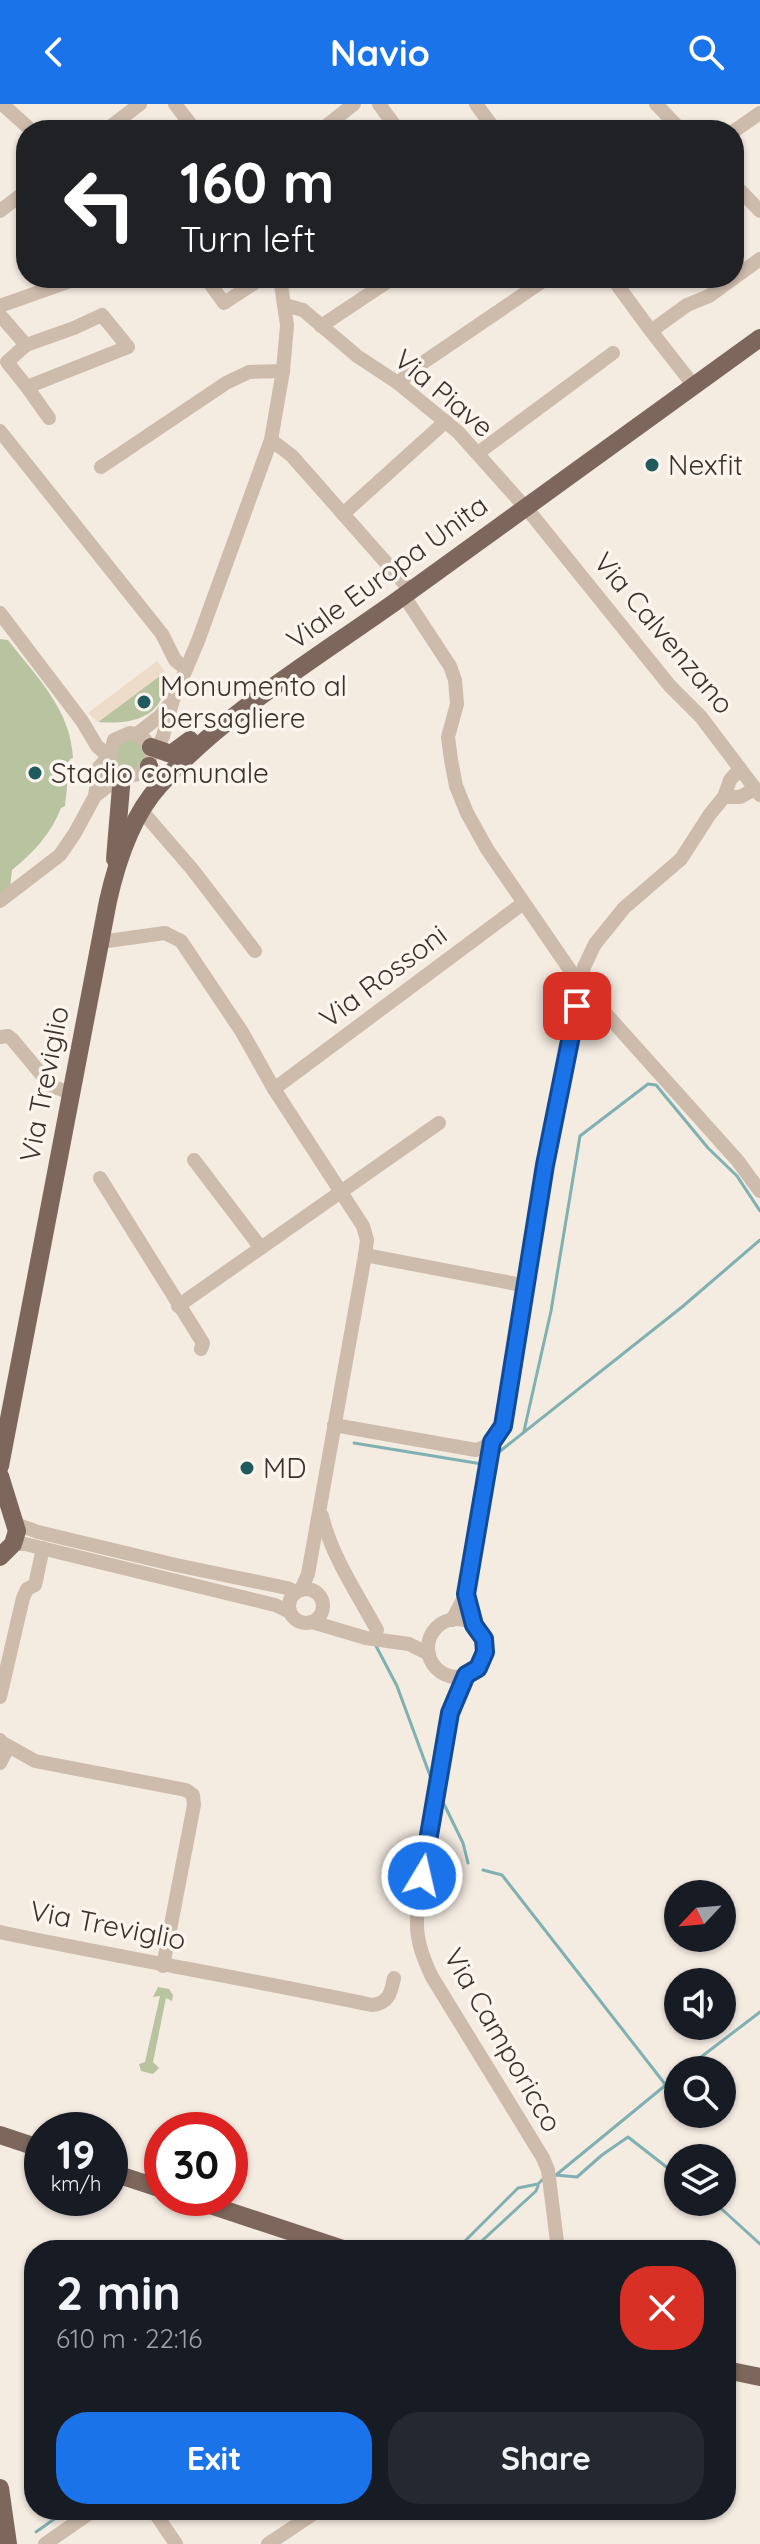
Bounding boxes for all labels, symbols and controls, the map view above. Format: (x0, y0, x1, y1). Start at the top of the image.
icon: back (32, 30, 76, 74)
text: Navio (330, 30, 430, 75)
icon: search (684, 30, 728, 74)
text: 160 m (180, 147, 334, 217)
icon: left (48, 152, 152, 256)
text: Turn left (180, 216, 316, 261)
street label: Via Piave (387, 341, 501, 444)
place label: Nexfit (668, 447, 743, 482)
marker: Nexfit (643, 456, 661, 474)
street label: Viale Europa Unita (279, 487, 494, 656)
street label: Via Calvenzano (587, 545, 742, 721)
place label: Monumento al bersagliere (160, 668, 347, 735)
marker: Monumento al bersagliere (135, 693, 153, 711)
place label: Stadio comunale (51, 755, 269, 790)
marker: Stadio comunale (26, 764, 44, 782)
street label: Via Rossoni (312, 916, 453, 1035)
pin (543, 972, 611, 1040)
icon: arrive (555, 984, 599, 1028)
street label: Via Treviglio (11, 1003, 76, 1165)
place label: MD (263, 1450, 306, 1485)
marker: MD (238, 1459, 256, 1477)
position arrow (380, 1834, 464, 1918)
north arrow (664, 1880, 736, 1952)
map controls (664, 1880, 736, 2216)
street label: Via Treviglio (27, 1892, 189, 1957)
street label: Via Camporicco (437, 1942, 570, 2138)
button: sound (664, 1968, 736, 2040)
button: search (664, 2056, 736, 2128)
speed limit sign: 30 (144, 2112, 248, 2216)
text: 19 (57, 2129, 95, 2179)
button: layers (664, 2144, 736, 2216)
text: km/h (51, 2171, 101, 2196)
text: 2 min (56, 2262, 181, 2322)
button: close (620, 2266, 704, 2350)
text: 610 m · 22:16 (56, 2322, 202, 2355)
button: Exit (56, 2412, 372, 2504)
button: Share (388, 2412, 704, 2504)

